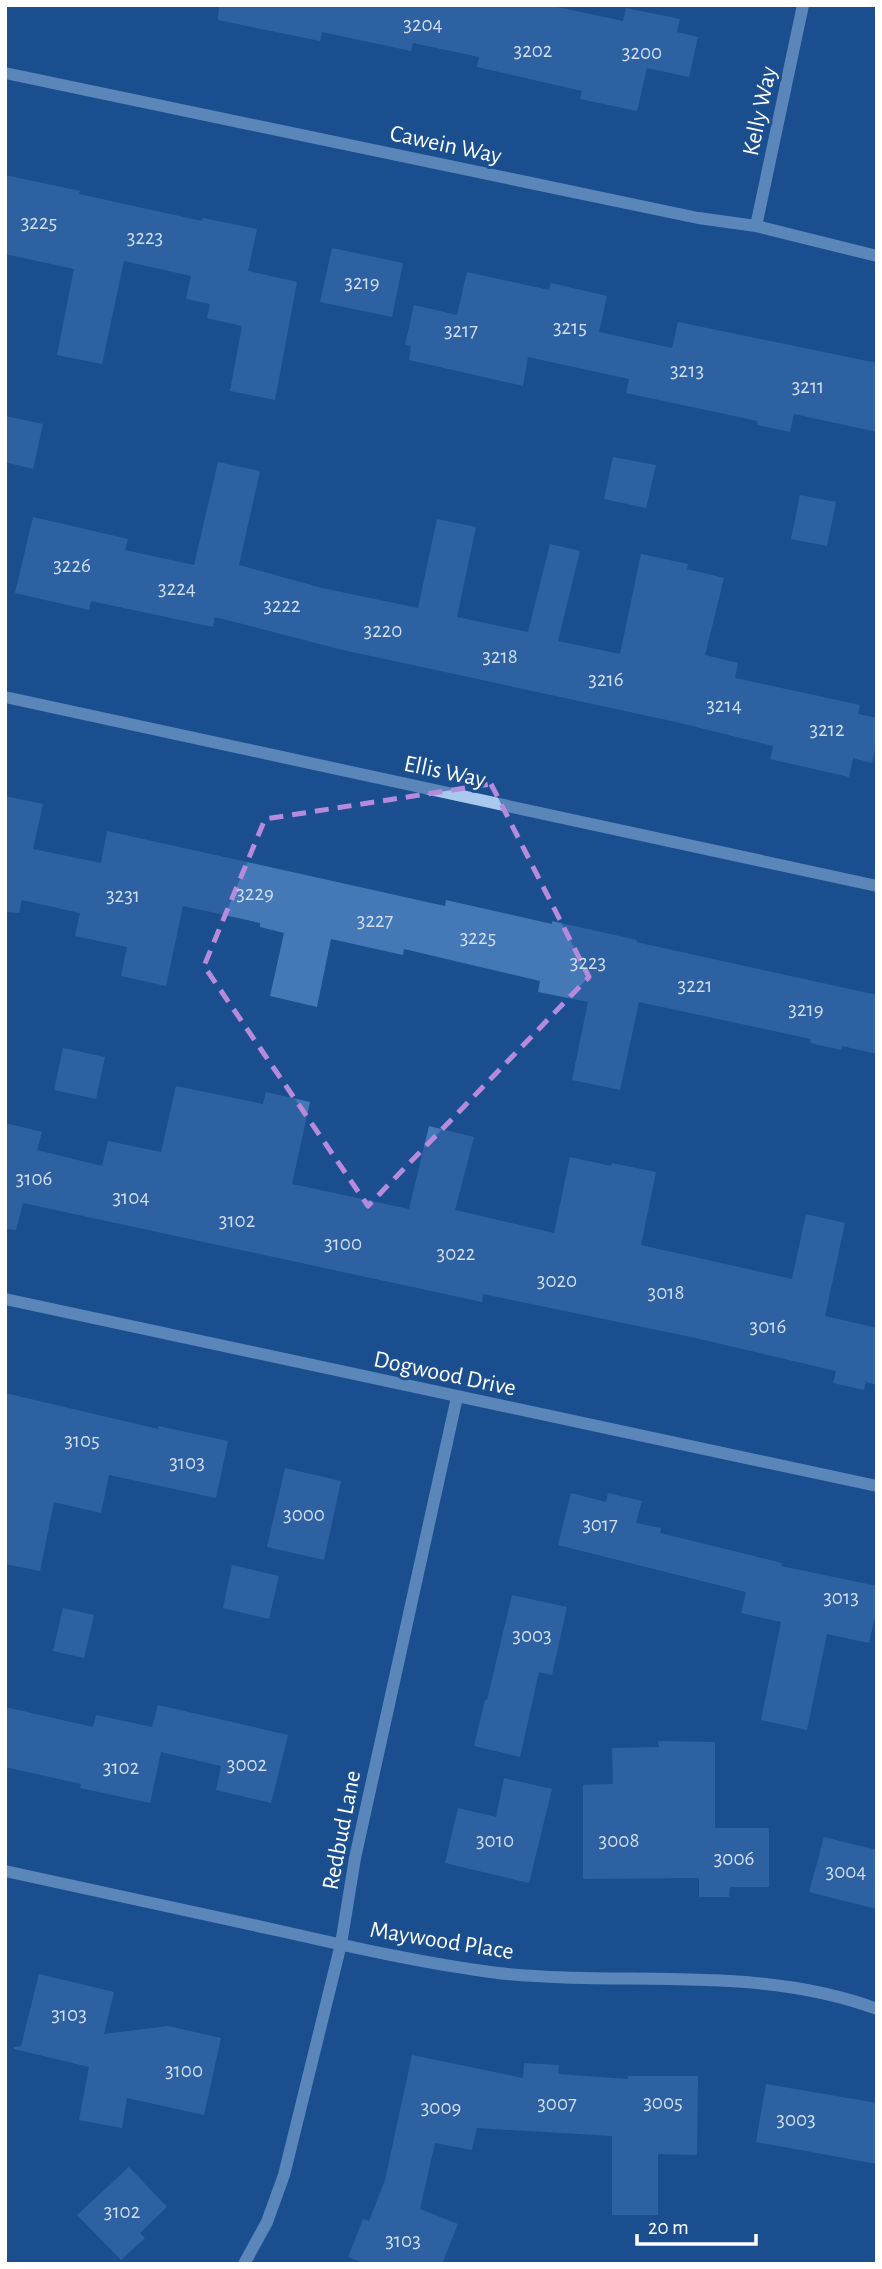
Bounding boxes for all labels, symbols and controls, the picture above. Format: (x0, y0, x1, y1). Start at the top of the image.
house number: 3204 (403, 14, 443, 35)
house number: 3202 (514, 40, 552, 61)
house number: 3200 (622, 42, 662, 63)
street label: Kelly Way (739, 64, 781, 158)
street label: Cawein Way (388, 121, 504, 169)
house number: 3225 (21, 212, 57, 233)
house number: 3223 (127, 227, 163, 248)
house number: 3219 (344, 272, 380, 293)
house number: 3215 (553, 317, 587, 338)
house number: 3217 (444, 320, 478, 341)
house number: 3213 (670, 360, 704, 381)
house number: 3211 (792, 376, 824, 397)
house number: 3226 (53, 555, 91, 576)
house number: 3224 (158, 578, 196, 599)
house number: 3222 (263, 595, 301, 616)
house number: 3220 (364, 620, 402, 641)
house number: 3218 (482, 646, 518, 667)
house number: 3216 (588, 669, 624, 690)
house number: 3214 (706, 695, 742, 716)
house number: 3212 (810, 719, 845, 740)
street label: Ellis Way (402, 752, 488, 792)
house number: 3229 (236, 883, 274, 904)
house number: 3231 (106, 885, 140, 906)
house number: 3227 (357, 910, 393, 931)
house number: 3225 (460, 927, 496, 948)
house number: 3223 (570, 952, 606, 973)
house number: 3221 (678, 975, 713, 996)
house number: 3219 (788, 999, 824, 1020)
house number: 3106 (16, 1168, 52, 1189)
house number: 3104 (112, 1187, 150, 1208)
house number: 3102 (219, 1210, 255, 1231)
house number: 3100 (324, 1233, 362, 1254)
house number: 3022 (437, 1243, 475, 1264)
house number: 3020 (537, 1270, 577, 1291)
house number: 3018 (648, 1282, 684, 1303)
house number: 3016 (750, 1316, 786, 1337)
street label: Dogwood Drive (372, 1347, 518, 1401)
house number: 3105 (64, 1430, 100, 1451)
house number: 3103 (169, 1452, 205, 1473)
house number: 3000 (283, 1504, 325, 1525)
house number: 3017 (582, 1514, 618, 1535)
house number: 3013 (823, 1587, 859, 1608)
house number: 3003 (512, 1625, 552, 1646)
house number: 3002 (227, 1754, 267, 1775)
house number: 3102 (103, 1757, 139, 1778)
street label: Redbud Lane (319, 1768, 365, 1892)
house number: 3010 (476, 1830, 514, 1851)
house number: 3008 (599, 1830, 639, 1851)
house number: 3006 (714, 1848, 754, 1869)
house number: 3004 (826, 1861, 866, 1882)
street label: Maywood Place (368, 1918, 515, 1964)
house number: 3103 (51, 2004, 87, 2025)
house number: 3100 (165, 2060, 203, 2081)
house number: 3005 (643, 2092, 683, 2113)
house number: 3007 (537, 2093, 577, 2114)
house number: 3009 (421, 2097, 461, 2118)
house number: 3003 (776, 2109, 816, 2130)
house number: 3102 (104, 2201, 140, 2222)
scale bar (637, 2202, 756, 2246)
text: 20 m (648, 2217, 689, 2238)
house number: 3103 (385, 2230, 421, 2251)

